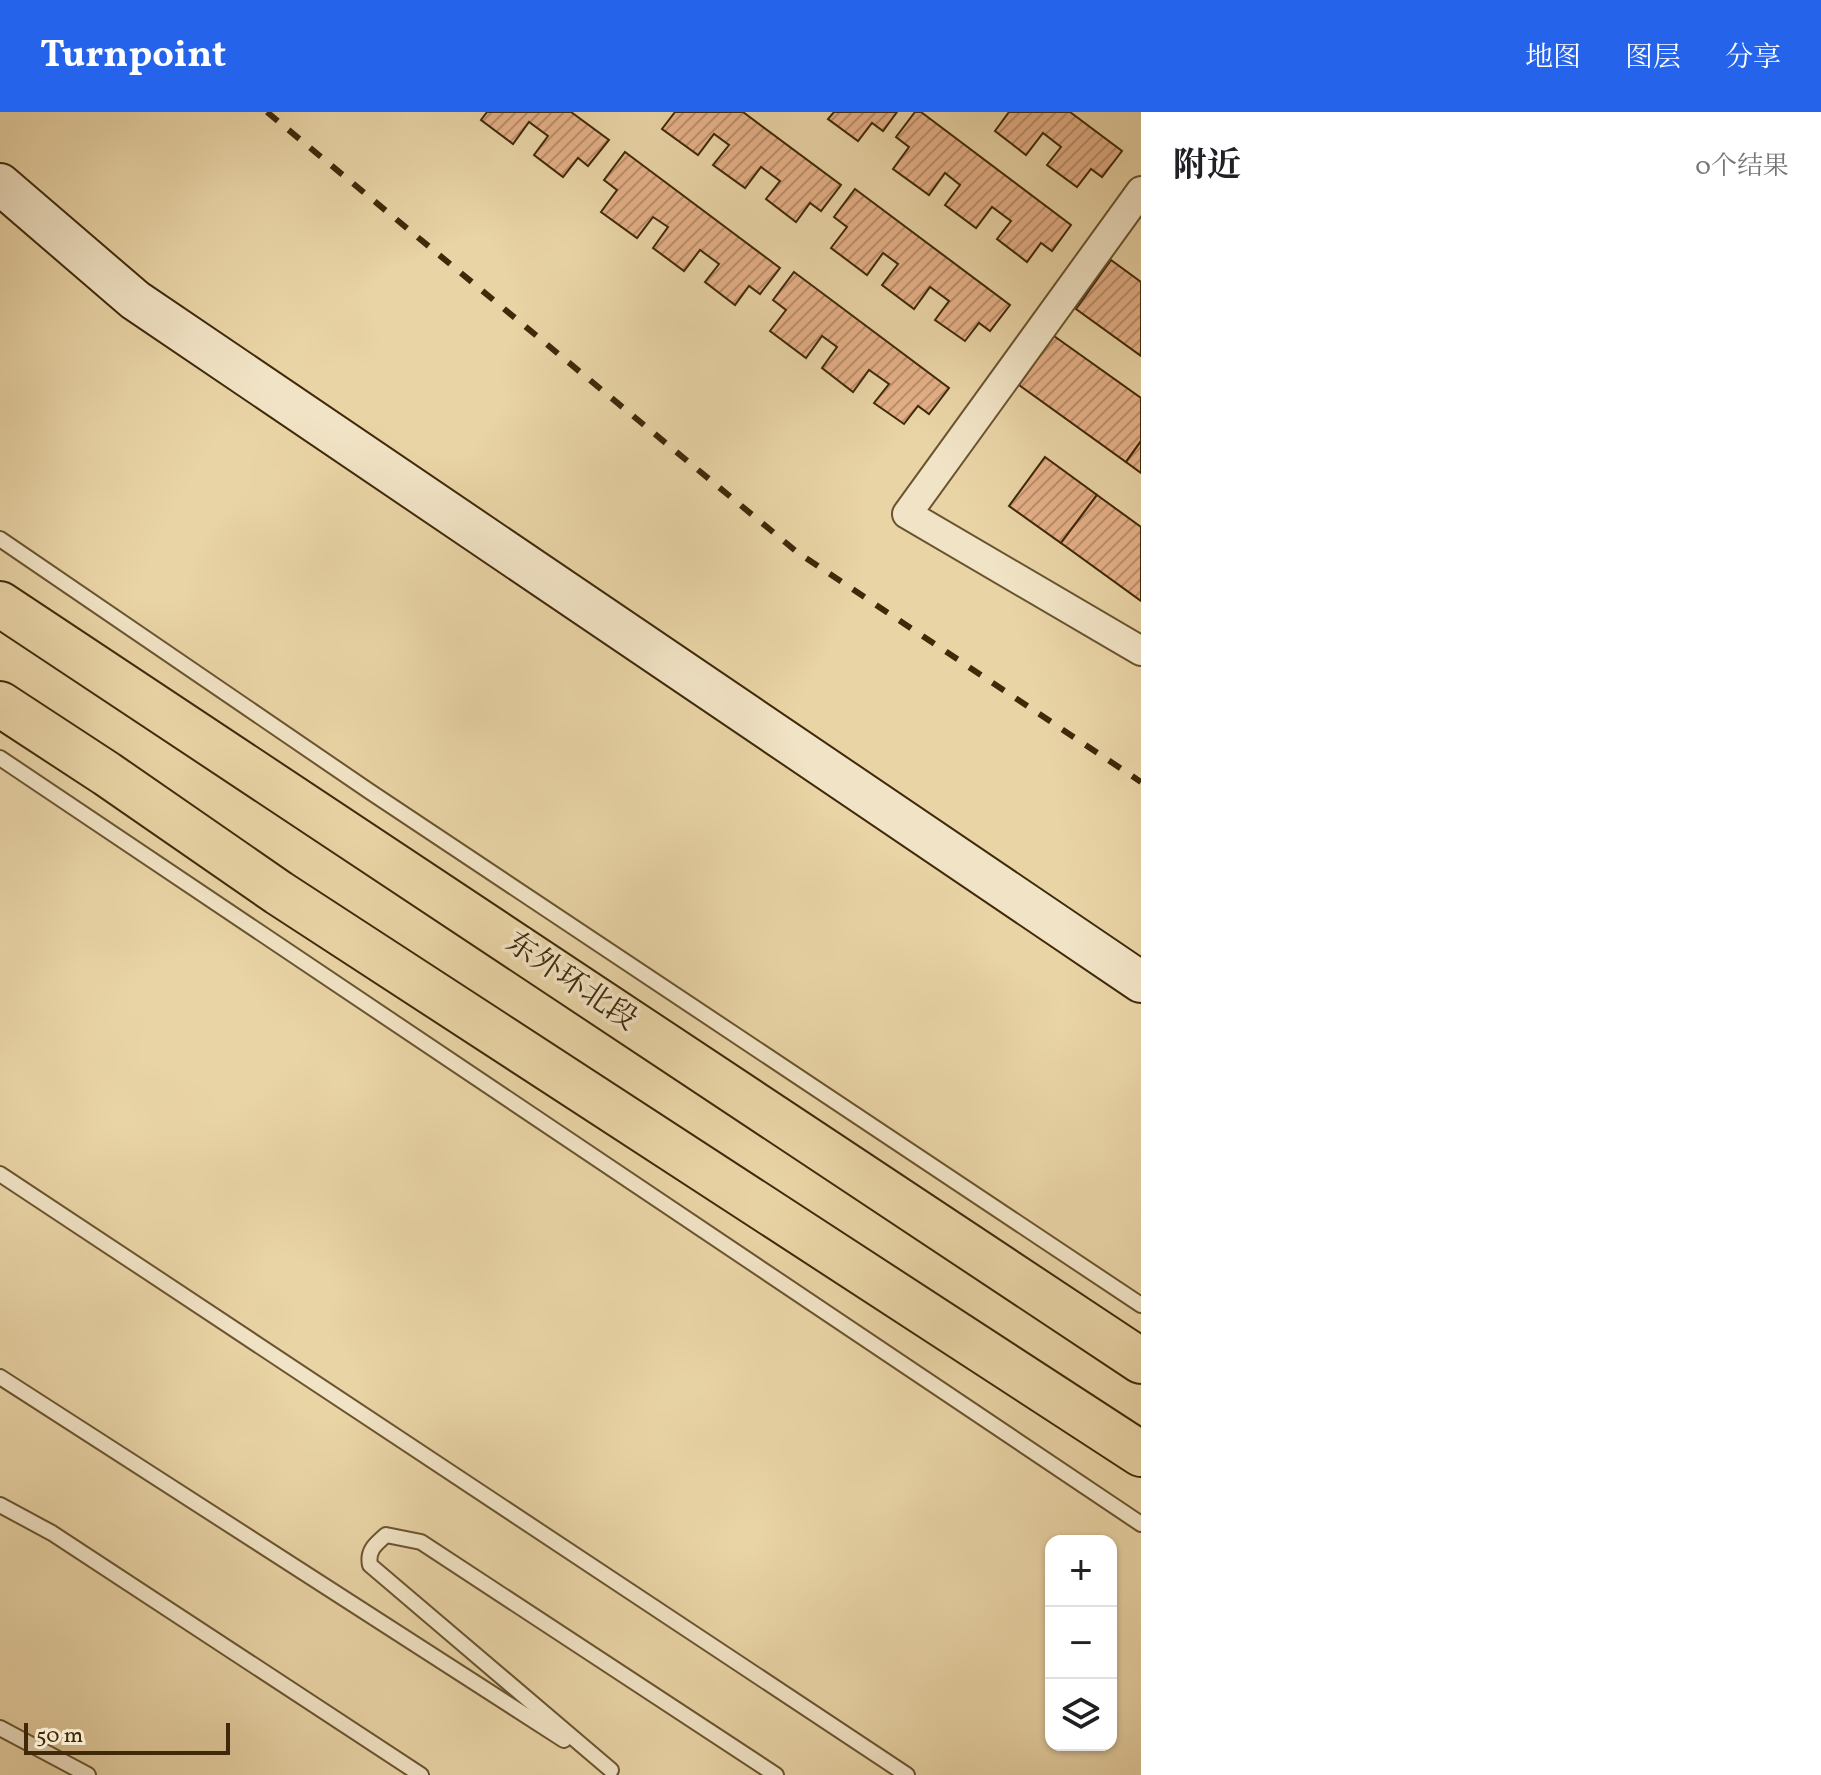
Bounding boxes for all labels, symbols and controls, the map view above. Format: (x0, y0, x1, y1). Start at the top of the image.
text: Turnpoint (40, 30, 226, 83)
text: 地图 (1525, 39, 1581, 78)
text: 图层 (1625, 39, 1681, 78)
text: 分享 (1725, 39, 1781, 78)
text: 附近 (1173, 144, 1241, 191)
text: 0个结果 (1695, 149, 1789, 185)
street label: 东外环北段 (497, 923, 645, 1041)
map controls (1045, 1535, 1117, 1751)
button: + (1045, 1535, 1117, 1607)
button: − (1045, 1607, 1117, 1679)
button: layers (1045, 1679, 1117, 1751)
scale bar (24, 1719, 230, 1755)
text: 50 m (36, 1721, 83, 1752)

